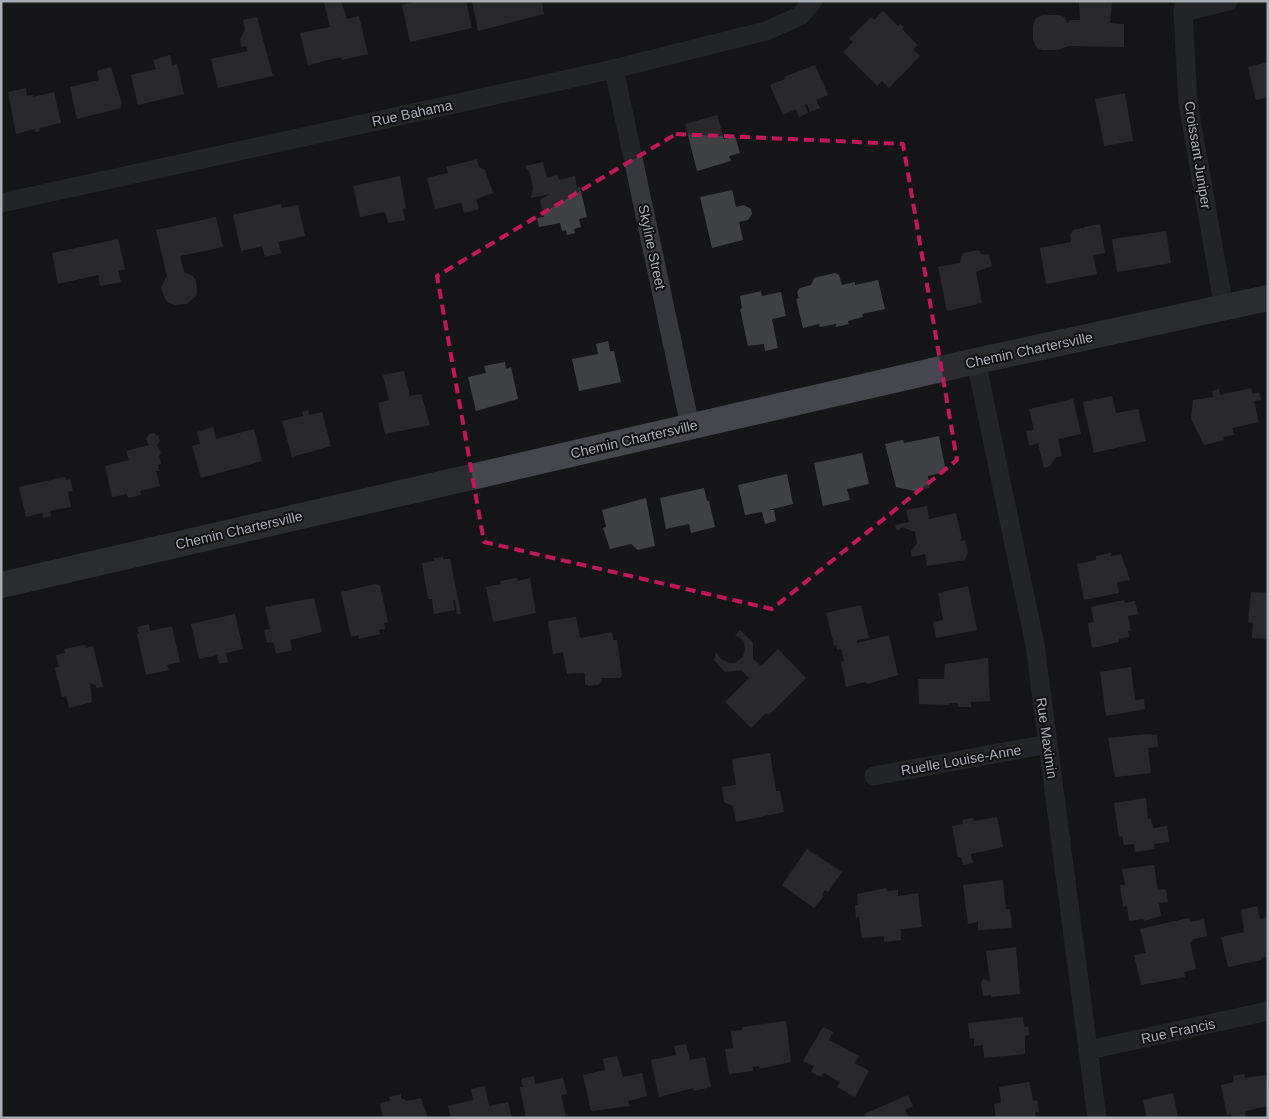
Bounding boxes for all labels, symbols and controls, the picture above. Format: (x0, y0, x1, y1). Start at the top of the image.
street label: Rue Bahama (370, 97, 454, 129)
street label: Croissant Juniper (1182, 100, 1214, 210)
street label: Skyline Street (635, 203, 669, 291)
street label: Chemin Chartersville (964, 329, 1094, 371)
street label: Chemin Chartersville (569, 417, 699, 461)
street label: Chemin Chartersville (174, 508, 304, 552)
street label: Rue Maximin (1033, 696, 1061, 780)
street label: Ruelle Louise-Anne (899, 741, 1023, 778)
street label: Rue Francis (1139, 1015, 1217, 1047)

